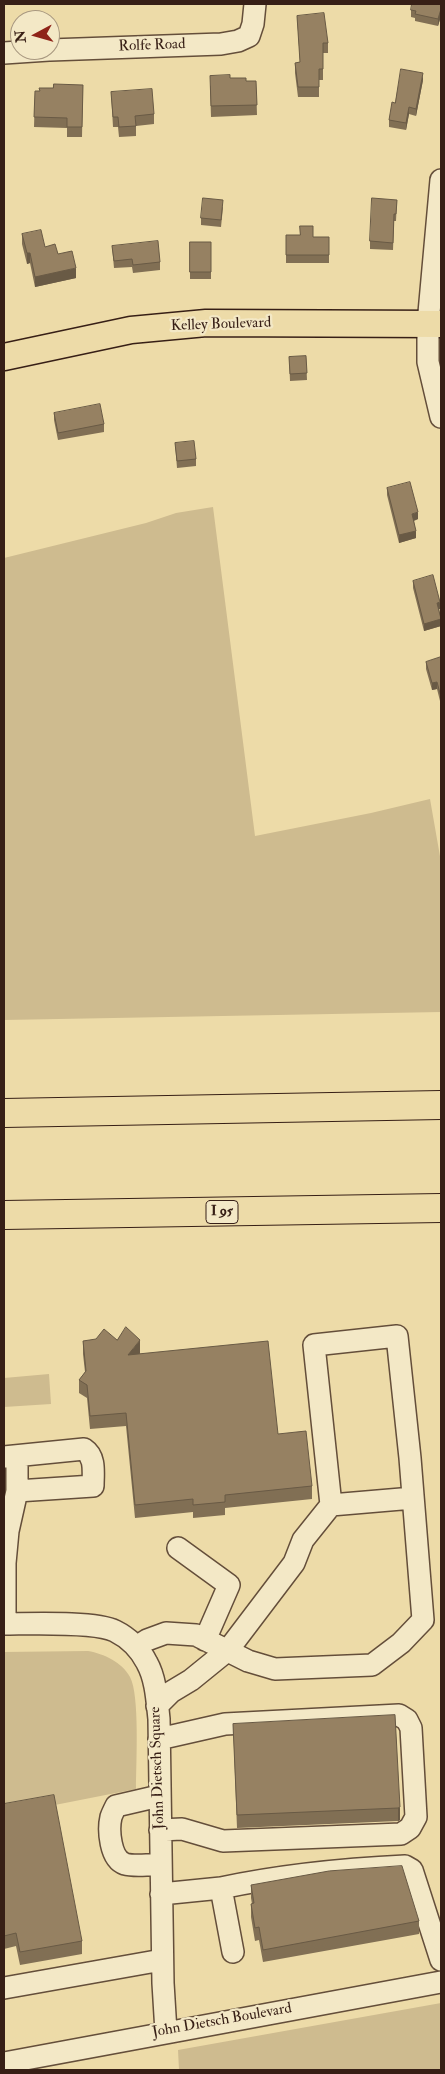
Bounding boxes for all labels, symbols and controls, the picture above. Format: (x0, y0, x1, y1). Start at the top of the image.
north arrow (10, 10, 60, 60)
text: N (11, 29, 30, 44)
street label: Rolfe Road (118, 36, 186, 56)
street label: Kelley Boulevard (170, 314, 272, 336)
road number: I 95 (206, 1200, 238, 1224)
street label: John Dietsch Square (147, 1706, 169, 1830)
street label: John Dietsch Boulevard (151, 2000, 293, 2042)

